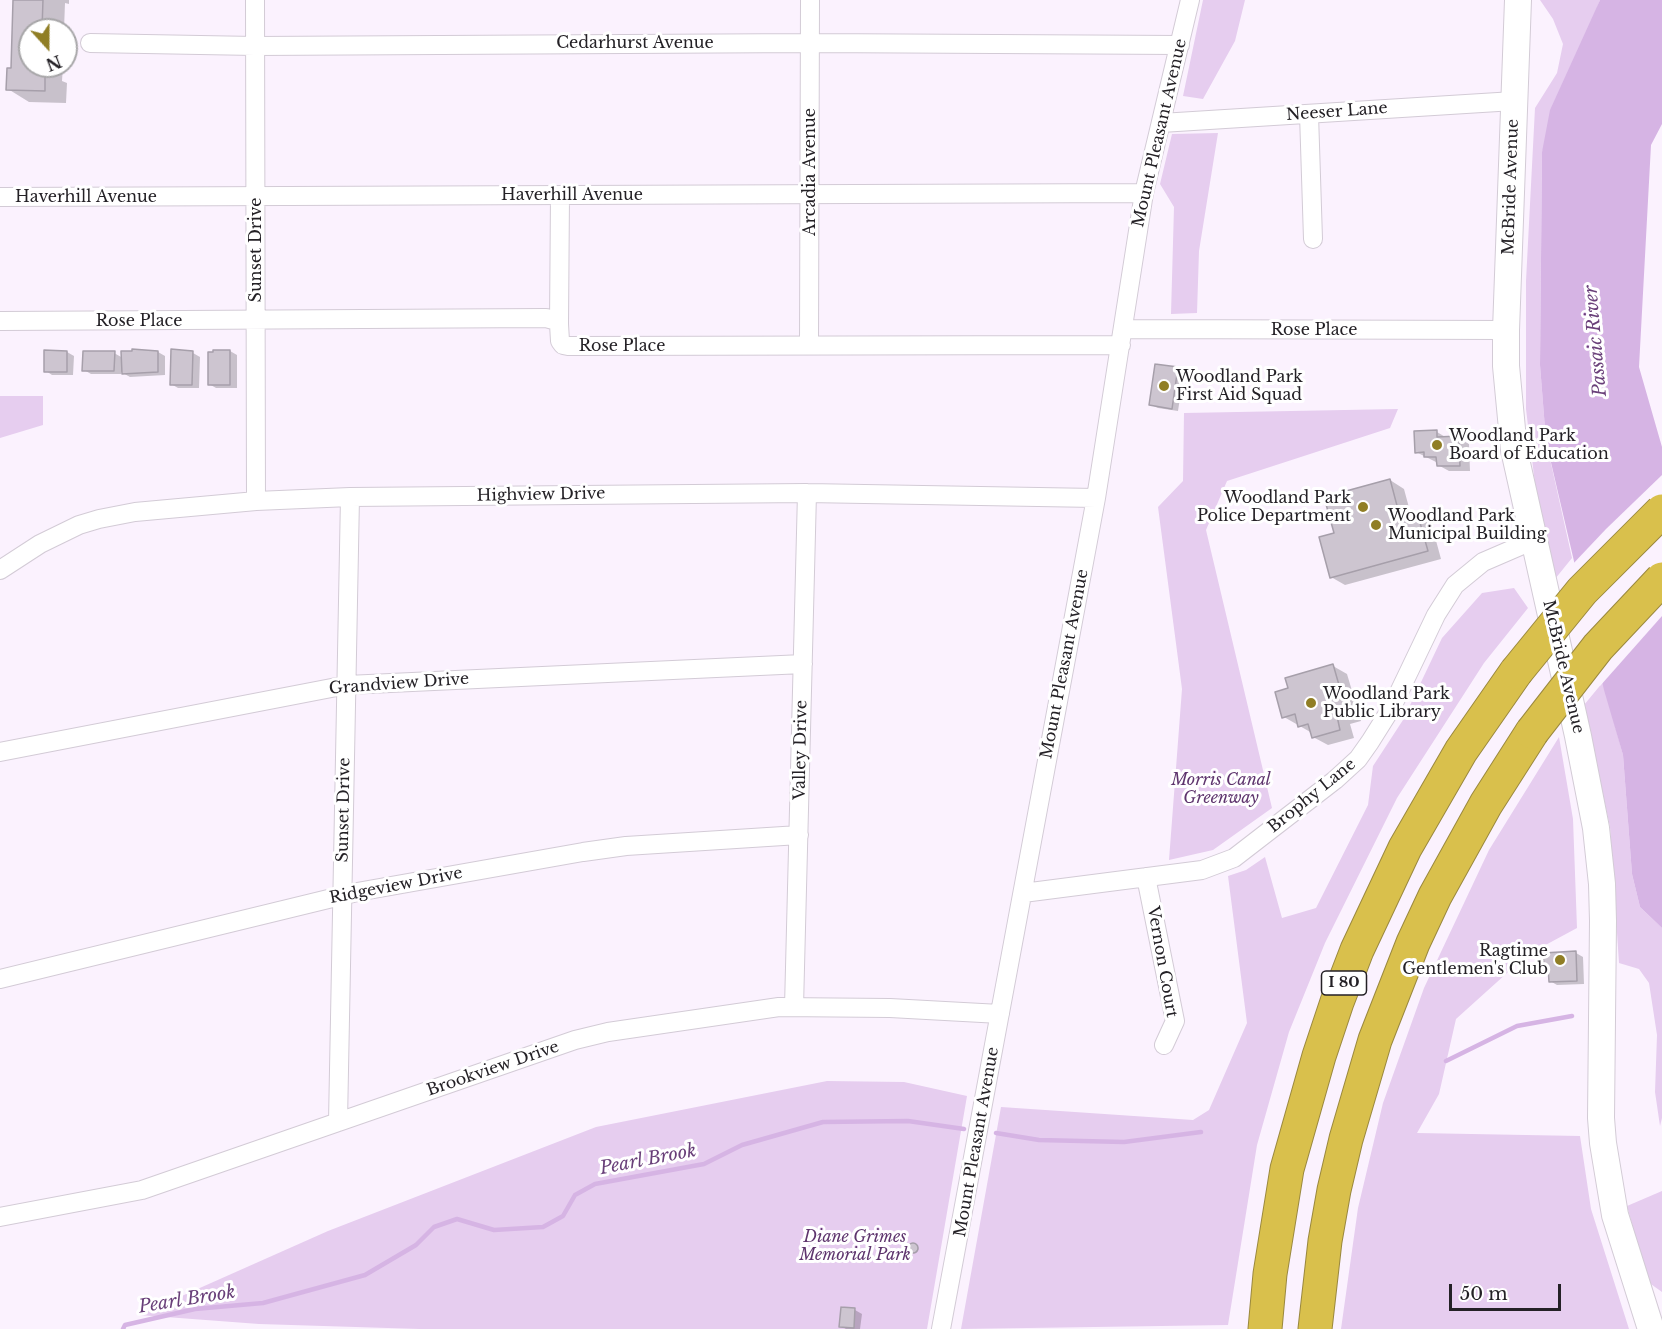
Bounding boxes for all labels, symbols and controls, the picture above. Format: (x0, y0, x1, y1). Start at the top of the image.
north arrow (18, 18, 78, 78)
street label: Cedarhurst Avenue (556, 33, 714, 53)
street label: Mount Pleasant Avenue (1129, 37, 1191, 229)
text: N (43, 51, 64, 75)
street label: Neeser Lane (1286, 99, 1388, 125)
street label: Arcadia Avenue (800, 108, 820, 236)
street label: McBride Avenue (1499, 118, 1523, 256)
street label: Haverhill Avenue (501, 185, 643, 205)
street label: Haverhill Avenue (15, 187, 157, 207)
street label: Sunset Drive (246, 198, 266, 302)
water label: Passaic River (1580, 285, 1612, 397)
street label: Rose Place (96, 311, 182, 331)
street label: Rose Place (1271, 320, 1357, 340)
street label: Rose Place (579, 336, 665, 356)
place label: Woodland Park First Aid Squad (1176, 367, 1303, 405)
marker: Woodland Park First Aid Squad (1157, 379, 1171, 393)
place label: Woodland Park Board of Education (1449, 426, 1609, 464)
marker: Woodland Park Board of Education (1430, 438, 1444, 452)
street label: Highview Drive (477, 484, 605, 506)
place label: Woodland Park Police Department (1197, 488, 1351, 526)
marker: Woodland Park Police Department (1356, 500, 1370, 514)
place label: Woodland Park Municipal Building (1388, 506, 1546, 544)
marker: Woodland Park Municipal Building (1369, 518, 1383, 532)
street label: Mount Pleasant Avenue (1037, 568, 1093, 760)
street label: McBride Avenue (1538, 598, 1588, 736)
street label: Grandview Drive (328, 670, 470, 698)
place label: Woodland Park Public Library (1323, 684, 1450, 722)
marker: Woodland Park Public Library (1304, 696, 1318, 710)
street label: Valley Drive (791, 700, 811, 800)
street label: Brophy Lane (1264, 755, 1360, 837)
street label: Sunset Drive (333, 757, 355, 863)
park label: Morris Canal Greenway (1171, 770, 1271, 808)
street label: Ridgeview Drive (328, 864, 464, 908)
street label: Vernon Court (1143, 905, 1181, 1019)
place label: Ragtime Gentlemen's Club (1402, 941, 1548, 979)
marker: Ragtime Gentlemen's Club (1553, 953, 1567, 967)
road number: I 80 (1322, 971, 1366, 995)
street label: Brookview Drive (424, 1037, 562, 1101)
street label: Mount Pleasant Avenue (951, 1045, 1003, 1239)
water label: Pearl Brook (598, 1140, 698, 1180)
park label: Diane Grimes Memorial Park (799, 1227, 911, 1265)
scale bar (1452, 1272, 1564, 1310)
water label: Pearl Brook (137, 1282, 237, 1318)
text: 50 m (1460, 1283, 1508, 1305)

